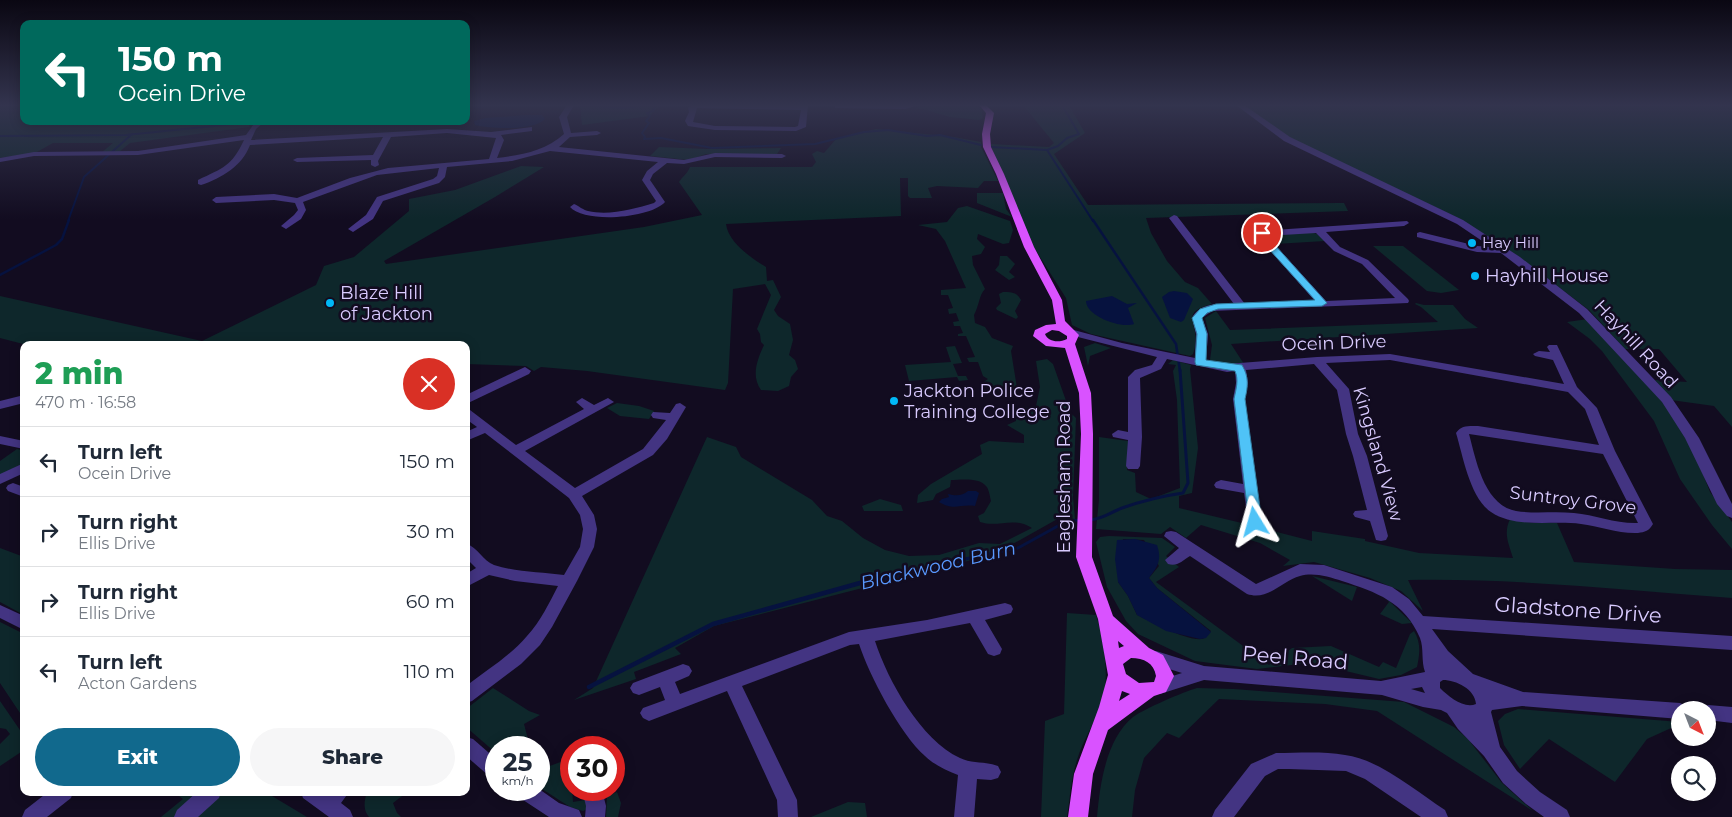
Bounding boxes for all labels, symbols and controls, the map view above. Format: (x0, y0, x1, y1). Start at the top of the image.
text: 150 m (118, 37, 223, 80)
icon: left (35, 40, 100, 105)
text: Ocein Drive (118, 80, 246, 107)
pin (1241, 212, 1283, 254)
icon: arrive (1248, 219, 1276, 247)
place label: Hay Hill (1482, 233, 1539, 252)
marker: Hay Hill (1466, 237, 1478, 249)
place label: Hayhill House (1485, 265, 1609, 287)
marker: Hayhill House (1469, 270, 1481, 282)
place label: Blaze Hill of Jackton (340, 282, 433, 325)
street label: Hayhill Road (1589, 295, 1683, 393)
marker: Blaze Hill of Jackton (324, 297, 336, 309)
street label: Ocein Drive (1281, 330, 1387, 356)
text: 2 min (35, 355, 123, 392)
button: close (403, 358, 455, 410)
place label: Jackton Police Training College (903, 380, 1050, 423)
street label: Kingsland View (1348, 384, 1408, 524)
text: 470 m · 16:58 (35, 393, 136, 412)
marker: Jackton Police Training College (888, 395, 900, 407)
street label: Eaglesham Road (1053, 400, 1075, 554)
text: Turn left (78, 441, 163, 464)
icon: left (35, 448, 63, 476)
text: 150 m (400, 450, 455, 473)
text: Ocein Drive (78, 464, 171, 483)
street label: Suntroy Grove (1508, 481, 1638, 519)
position arrow (1228, 495, 1280, 547)
text: Turn right (78, 511, 178, 534)
icon: right (35, 518, 63, 546)
text: 30 m (407, 520, 455, 543)
text: Ellis Drive (78, 534, 156, 553)
water label: Blackwood Burn (858, 536, 1018, 595)
text: Turn right (78, 581, 178, 604)
icon: right (35, 588, 63, 616)
text: 60 m (406, 590, 455, 613)
street label: Gladstone Drive (1494, 591, 1662, 628)
text: Ellis Drive (78, 604, 156, 623)
street label: Peel Road (1241, 640, 1349, 675)
text: Turn left (78, 651, 163, 674)
icon: left (35, 658, 63, 686)
text: 110 m (404, 660, 455, 683)
text: Acton Gardens (78, 674, 197, 693)
north arrow (1671, 701, 1716, 746)
map controls (1671, 701, 1716, 801)
button: Exit (35, 728, 240, 786)
button: Share (250, 728, 455, 786)
speed limit sign: 30 (560, 736, 625, 801)
text: 25 (503, 747, 532, 777)
button: search (1671, 756, 1716, 801)
text: km/h (501, 773, 534, 788)

